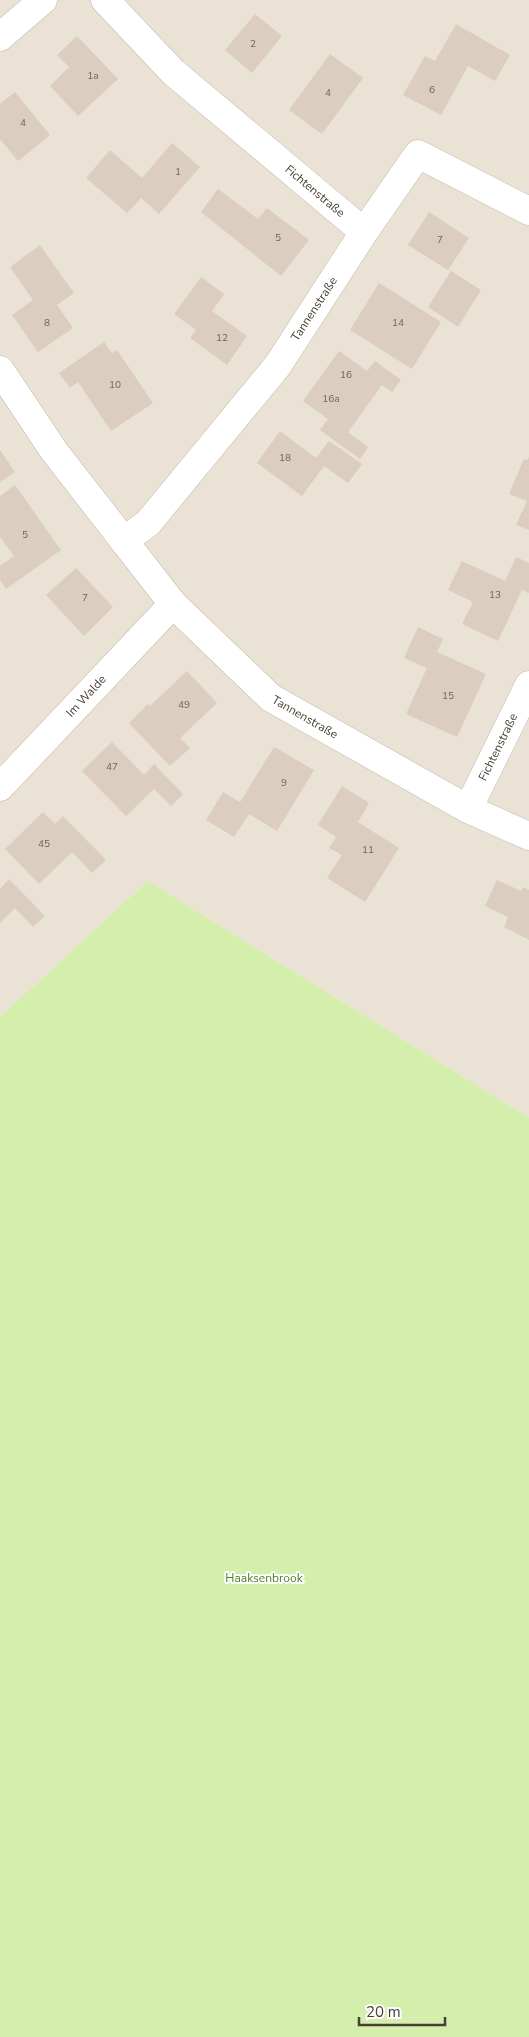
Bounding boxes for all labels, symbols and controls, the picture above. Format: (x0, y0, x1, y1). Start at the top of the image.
house number: 2 (250, 37, 256, 51)
house number: 1a (87, 69, 99, 83)
house number: 6 (429, 83, 435, 97)
house number: 4 (325, 86, 331, 100)
house number: 4 (20, 116, 26, 130)
street label: Fichtenstraße (282, 161, 348, 221)
house number: 1 (175, 165, 181, 179)
house number: 5 (275, 231, 281, 245)
house number: 7 (437, 233, 443, 247)
street label: Tannenstraße (287, 274, 341, 344)
house number: 8 (44, 316, 50, 330)
house number: 14 (392, 316, 404, 330)
house number: 12 (216, 331, 228, 345)
house number: 16 (340, 368, 352, 382)
house number: 10 (109, 378, 121, 392)
house number: 16a (322, 392, 340, 406)
house number: 18 (279, 451, 291, 465)
house number: 5 (22, 528, 28, 542)
house number: 13 (489, 588, 501, 602)
house number: 7 (82, 591, 88, 605)
street label: Im Walde (62, 671, 110, 721)
house number: 15 (442, 689, 454, 703)
street label: Tannenstraße (269, 692, 341, 742)
house number: 49 (178, 698, 190, 712)
street label: Fichtenstraße (475, 711, 521, 783)
house number: 47 (106, 760, 118, 774)
house number: 9 (281, 776, 287, 790)
house number: 45 (38, 837, 50, 851)
house number: 11 (362, 843, 374, 857)
park label: Haaksenbrook (225, 1570, 304, 1586)
scale bar (359, 1994, 445, 2026)
text: 20 m (366, 2002, 401, 2022)

